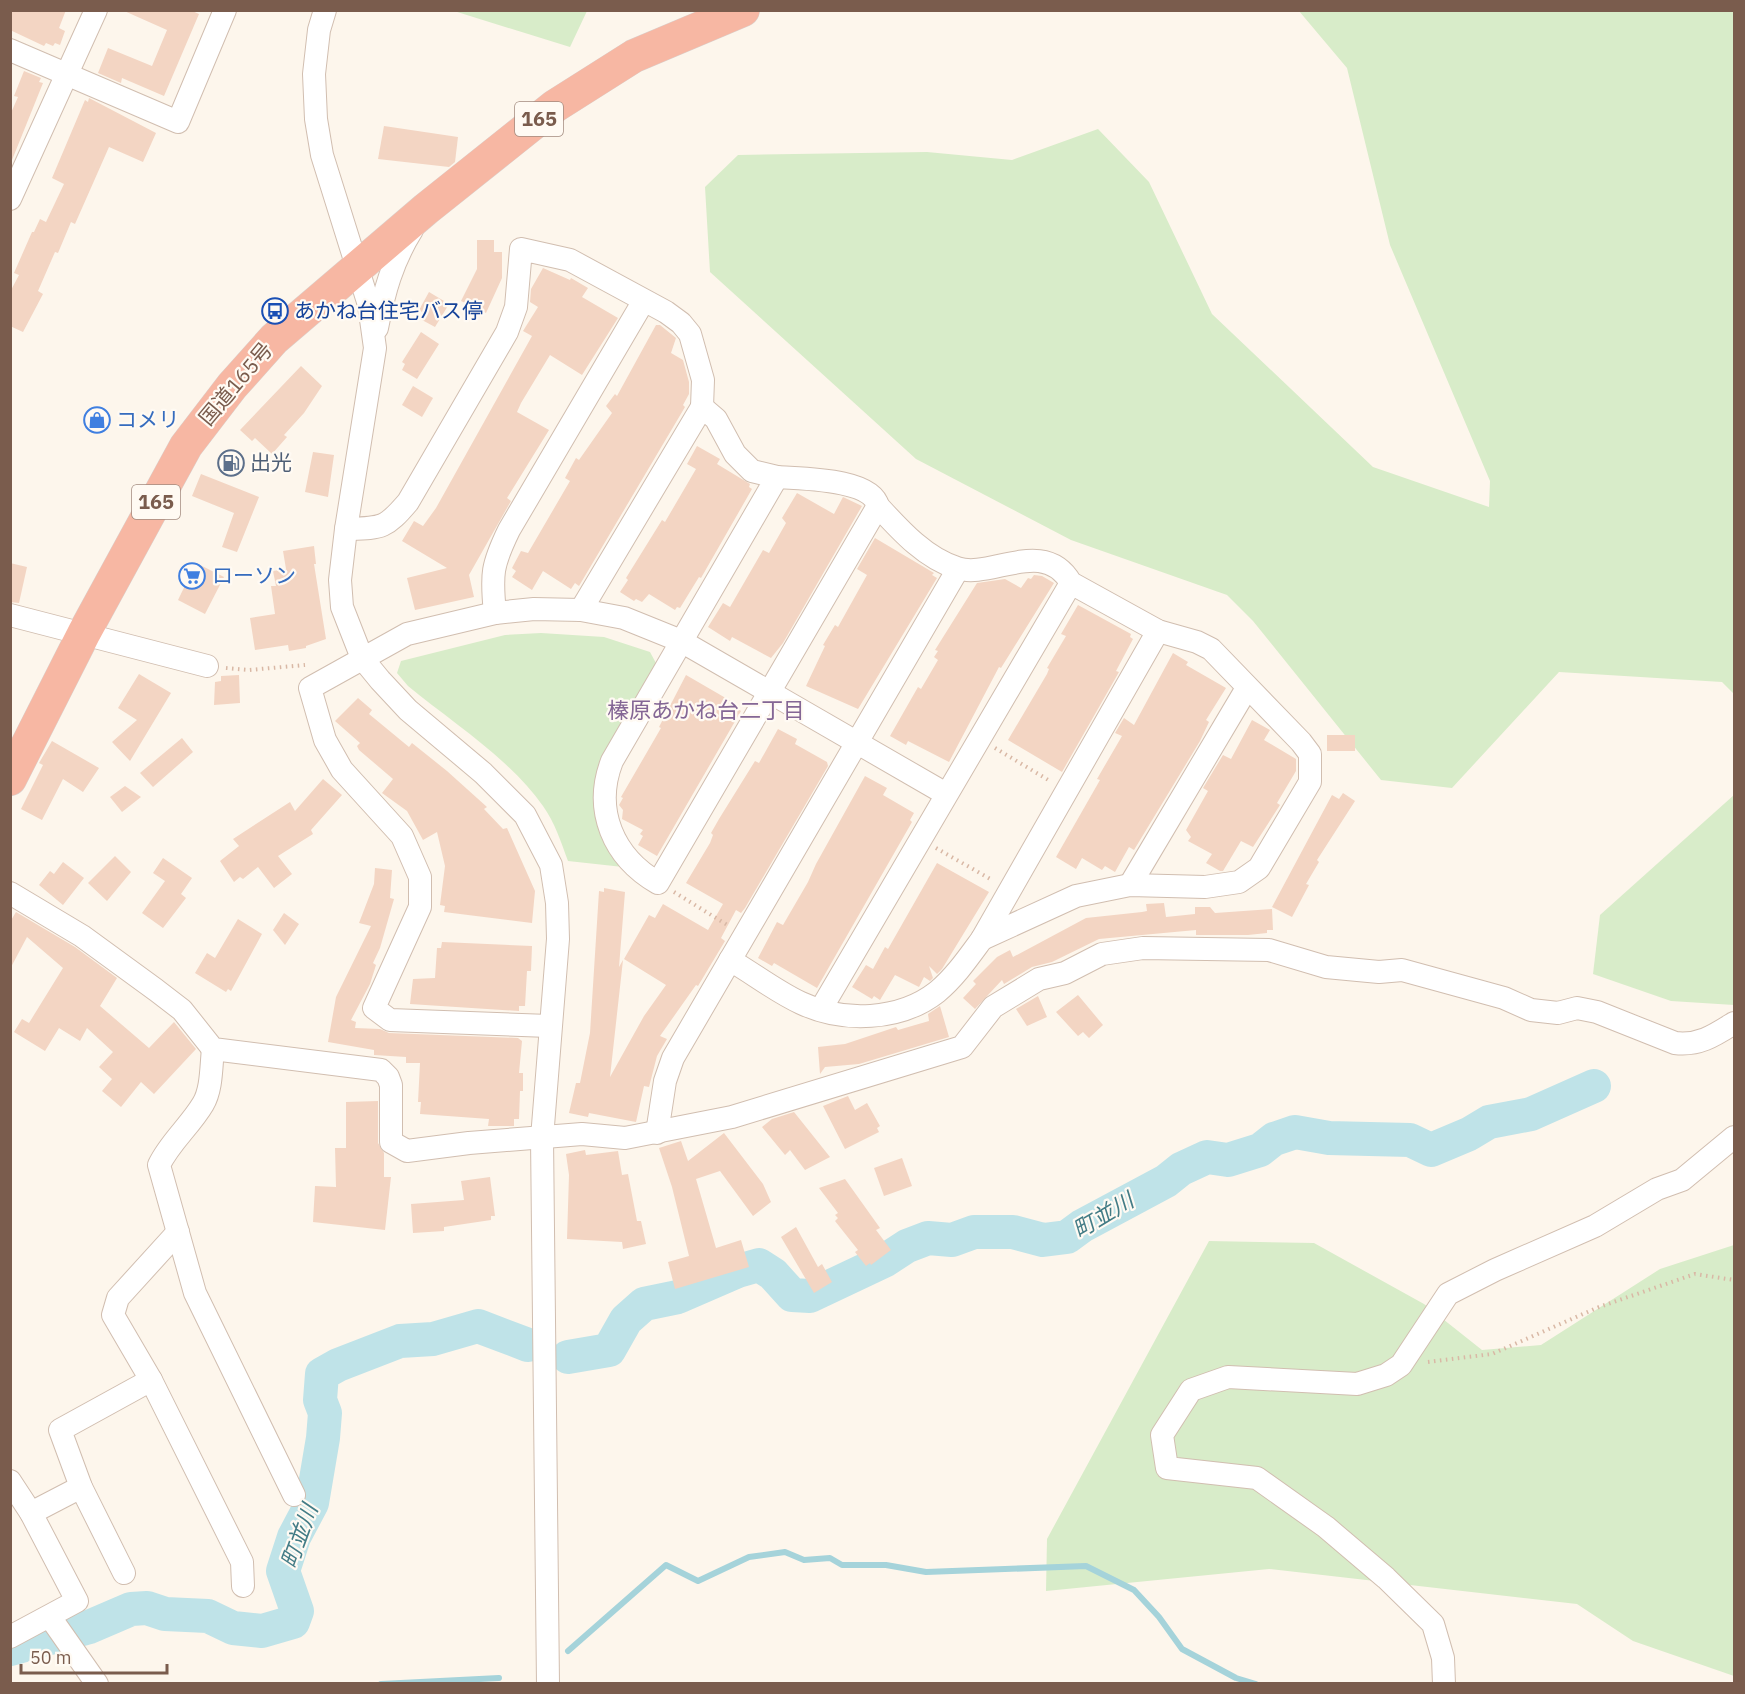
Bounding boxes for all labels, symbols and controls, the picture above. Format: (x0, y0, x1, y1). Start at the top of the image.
road number: 165 (515, 102, 563, 136)
bus stop icon: あかね台住宅バス停 (260, 296, 290, 326)
place label: あかね台住宅バス停 (294, 296, 483, 324)
street label: 国道165号 (192, 336, 278, 431)
shop icon: コメリ (82, 405, 112, 435)
place label: コメリ (116, 405, 179, 433)
fuel station icon: 出光 (216, 448, 246, 478)
place label: 出光 (250, 448, 292, 476)
road number: 165 (132, 485, 180, 519)
supermarket icon: ローソン (177, 561, 207, 591)
place label: ローソン (212, 561, 296, 589)
district label: 榛原あかね台二丁目 (607, 695, 805, 724)
water label: 町並川 (1067, 1184, 1140, 1244)
water label: 町並川 (274, 1498, 324, 1572)
scale bar (21, 1637, 166, 1675)
text: 50 m (30, 1646, 72, 1669)

